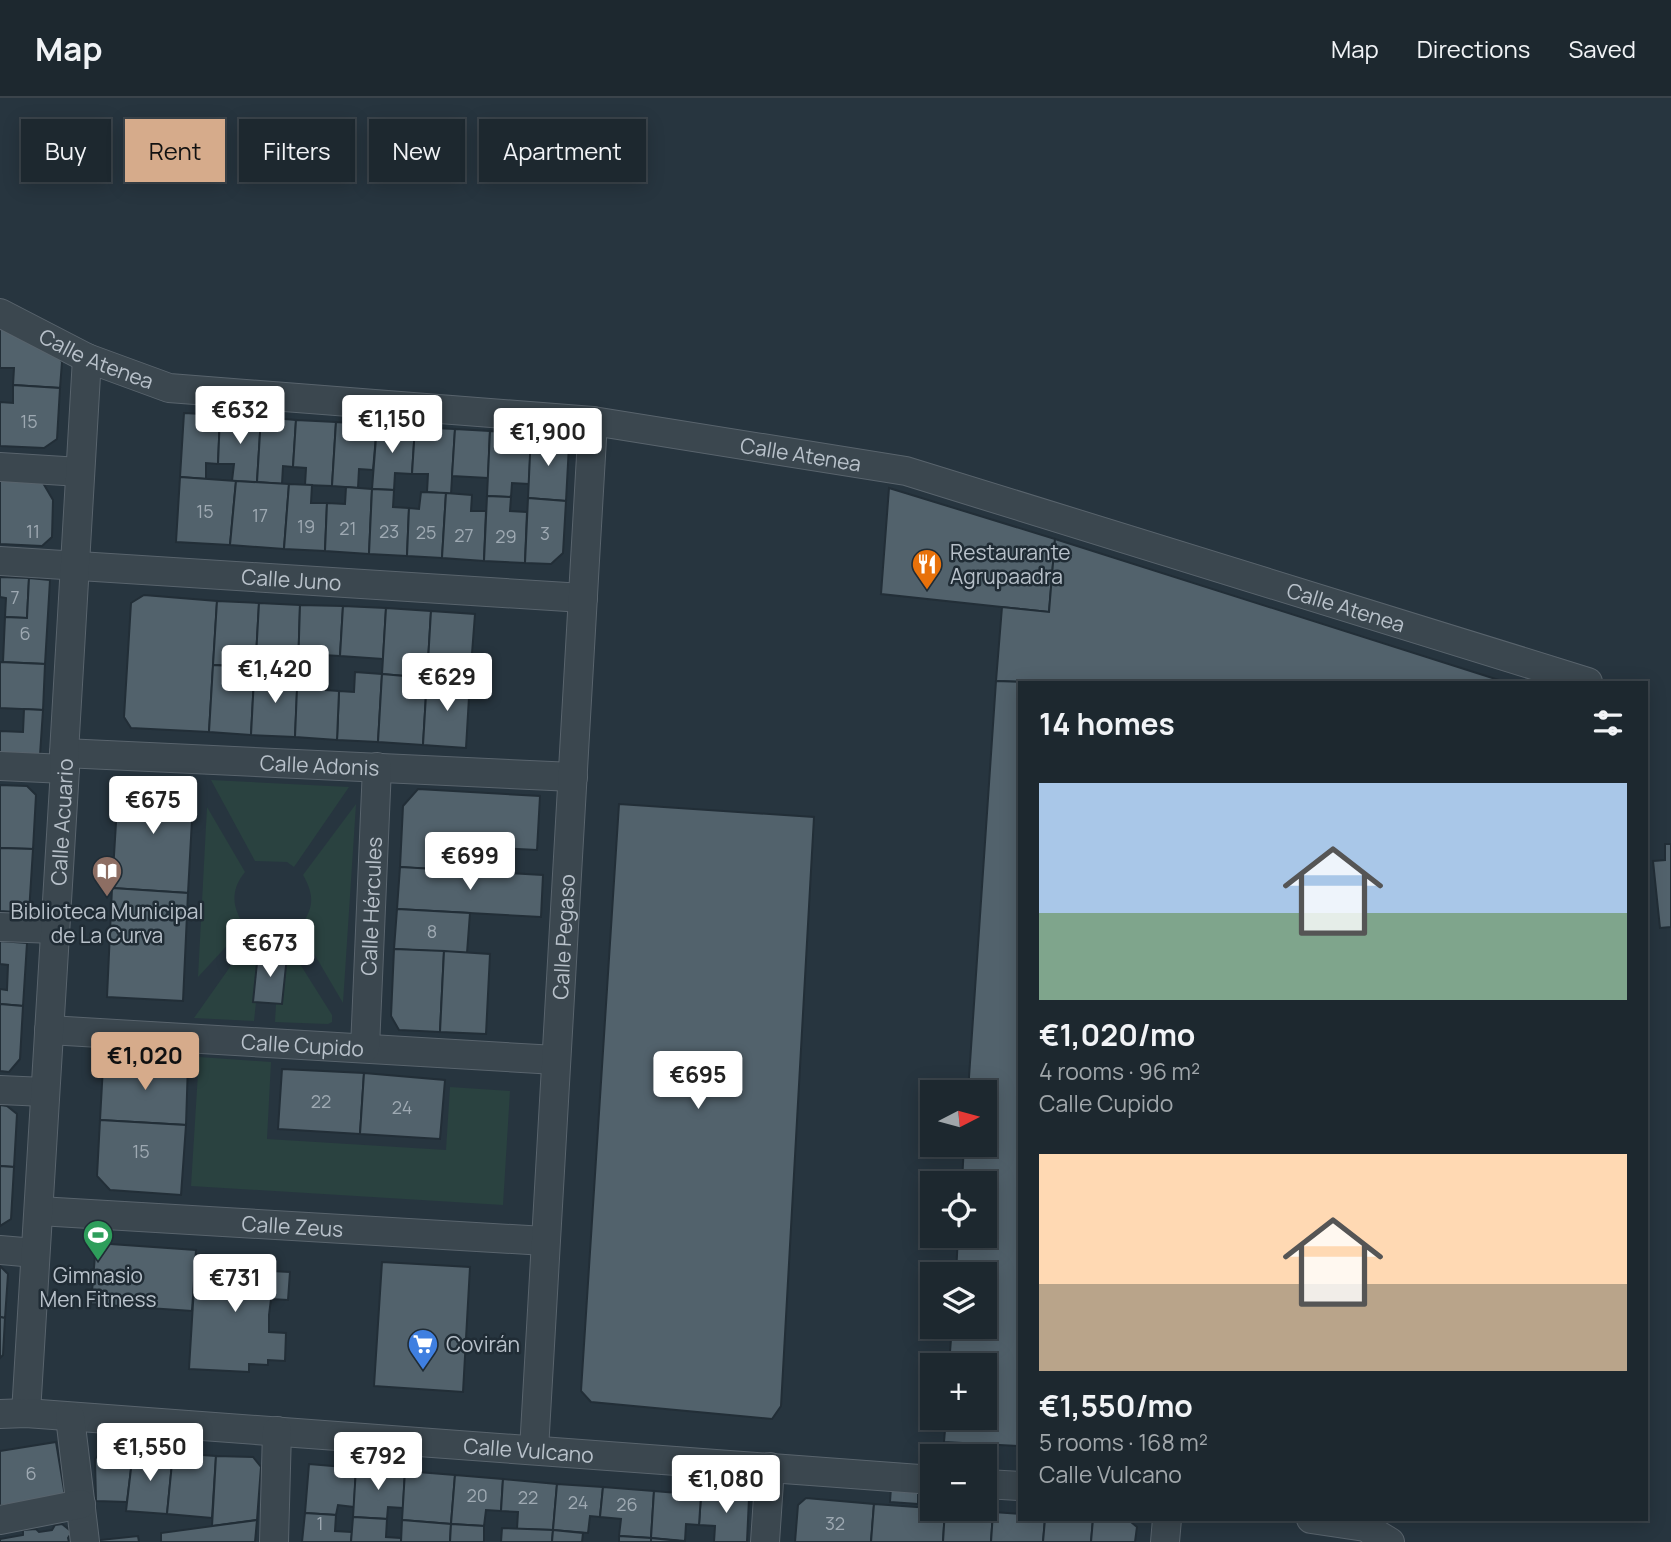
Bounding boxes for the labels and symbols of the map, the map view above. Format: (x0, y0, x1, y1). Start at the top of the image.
street label: Calle Atenea (34, 322, 158, 395)
pin: €632 (199, 386, 281, 446)
pin: €1,150 (335, 396, 449, 455)
pin: €1,900 (491, 408, 605, 468)
house number: 15 (20, 409, 38, 433)
street label: Calle Atenea (738, 431, 863, 478)
house number: 15 (196, 499, 214, 523)
house number: 17 (252, 503, 268, 527)
house number: 19 (297, 514, 315, 538)
house number: 21 (339, 516, 357, 540)
house number: 11 (26, 519, 40, 543)
house number: 23 (379, 519, 399, 543)
house number: 25 (416, 520, 436, 544)
house number: 3 (540, 521, 550, 545)
house number: 27 (454, 523, 474, 547)
house number: 29 (495, 524, 517, 548)
place label: Restaurante Agrupaadra (950, 538, 1071, 590)
restaurant icon: Restaurante Agrupaadra (910, 547, 944, 591)
street label: Calle Juno (241, 562, 342, 597)
street label: Calle Atenea (1283, 576, 1408, 639)
house number: 7 (10, 585, 20, 609)
house number: 6 (19, 621, 31, 645)
pin: €1,420 (218, 646, 332, 705)
pin: €629 (406, 654, 488, 713)
street label: Calle Adonis (259, 748, 380, 782)
street label: Calle Acuario (44, 758, 79, 886)
pin: €675 (112, 776, 194, 836)
pin: €699 (429, 832, 511, 892)
street label: Calle Hércules (354, 836, 388, 976)
library icon: Biblioteca Municipal de La Curva (90, 854, 124, 898)
street label: Calle Pegaso (546, 873, 581, 1000)
place label: Biblioteca Municipal de La Curva (11, 897, 203, 949)
house number: 8 (427, 919, 437, 943)
pin: €673 (229, 920, 311, 979)
street label: Calle Cupido (240, 1027, 365, 1063)
pin: €1,020 (88, 1032, 202, 1092)
pin: €695 (657, 1052, 739, 1111)
north arrow (920, 1080, 998, 1157)
house number: 22 (311, 1089, 331, 1113)
house number: 24 (392, 1095, 412, 1119)
house number: 15 (132, 1139, 150, 1163)
street label: Calle Zeus (241, 1209, 344, 1243)
sports icon: Gimnasio Men Fitness (81, 1218, 115, 1262)
pin: €731 (194, 1254, 276, 1314)
place label: Gimnasio Men Fitness (40, 1261, 156, 1313)
supermarket icon: Covirán (406, 1327, 440, 1371)
place label: Covirán (446, 1330, 520, 1358)
pin: €1,550 (93, 1424, 207, 1483)
street label: Calle Vulcano (463, 1431, 595, 1469)
pin: €792 (337, 1432, 419, 1492)
pin: €1,080 (669, 1456, 783, 1515)
house number: 6 (25, 1461, 37, 1485)
house number: 20 (466, 1483, 488, 1507)
house number: 22 (518, 1485, 538, 1509)
house number: 24 (568, 1490, 588, 1514)
house number: 26 (616, 1492, 638, 1516)
house number: 1 (316, 1511, 324, 1535)
house number: 32 (825, 1511, 845, 1535)

